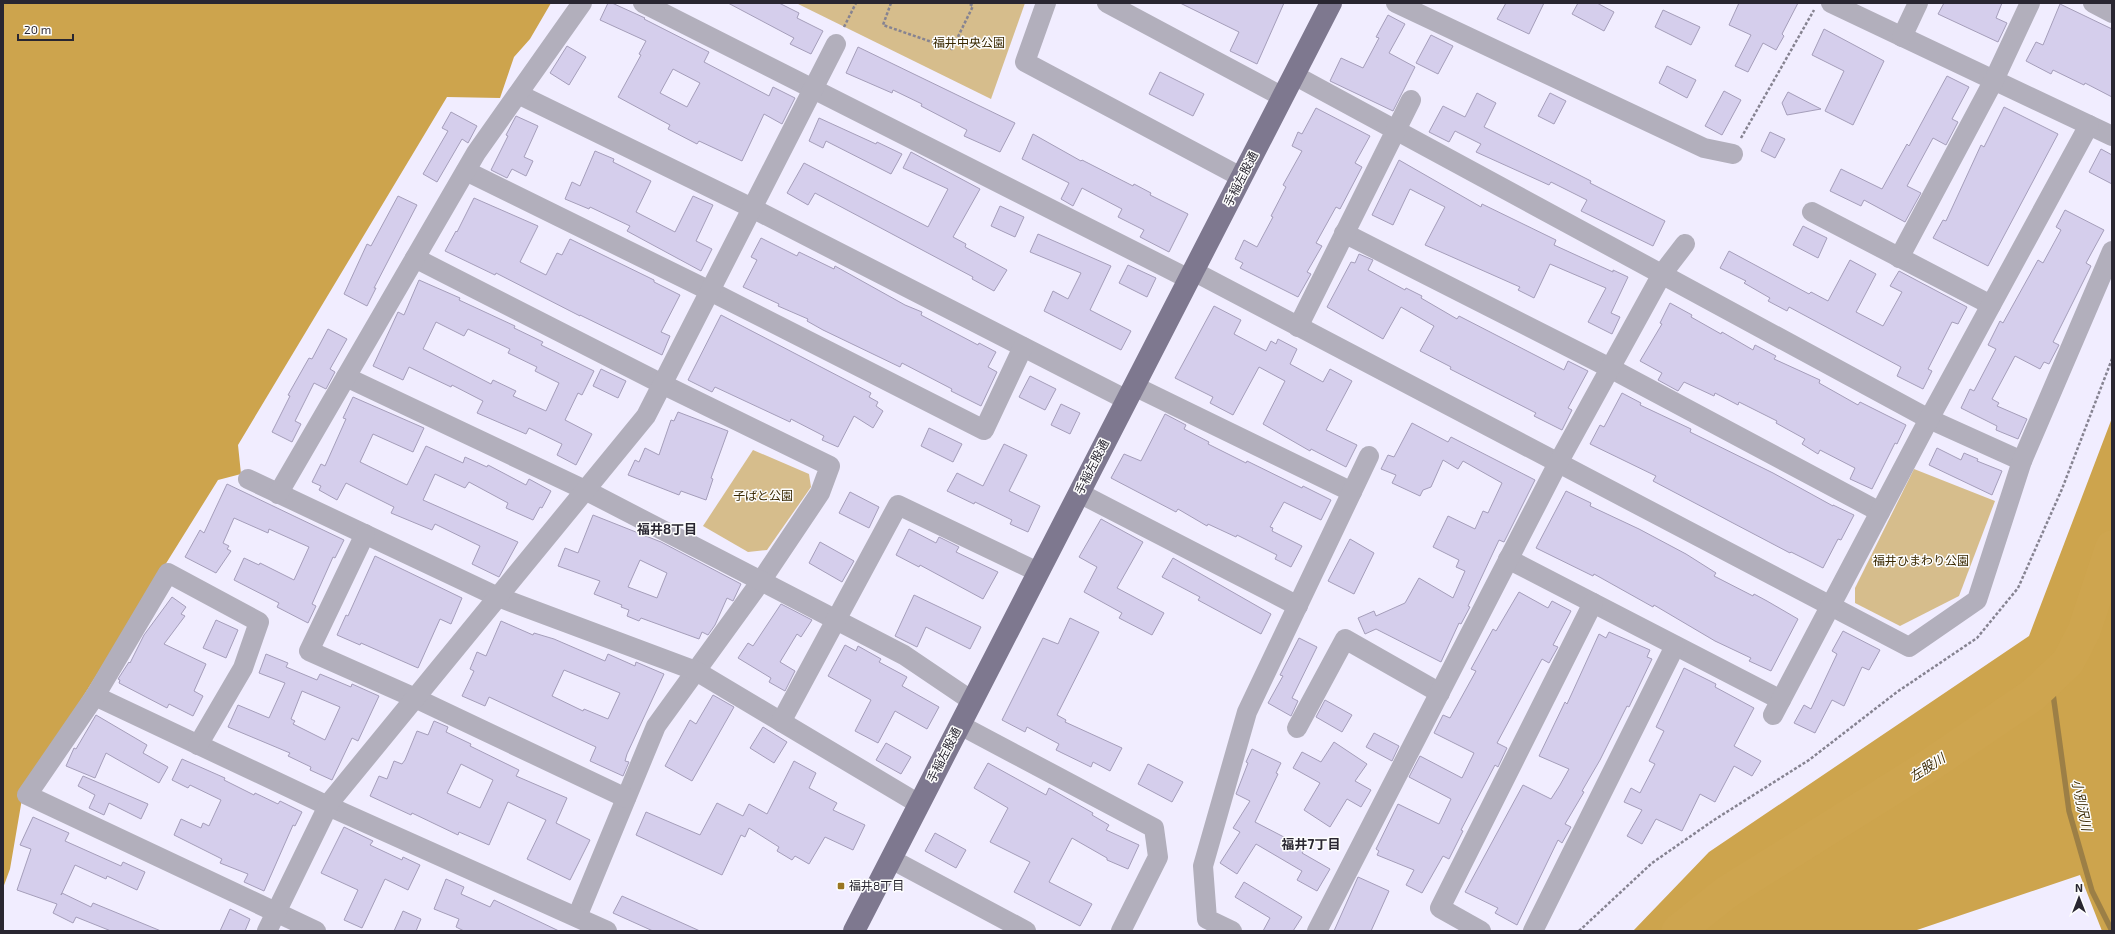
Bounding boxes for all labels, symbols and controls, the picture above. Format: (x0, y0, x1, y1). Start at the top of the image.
scale bar (18, 16, 73, 42)
text: 20 m (24, 22, 51, 36)
park label: 福井中央公園 (933, 35, 1005, 49)
street label: 手稲左股通 (1220, 149, 1260, 208)
street label: 手稲左股通 (1071, 437, 1111, 496)
park label: 子ばと公園 (733, 488, 793, 502)
district label: 福井8丁目 (637, 521, 697, 537)
park label: 福井ひまわり公園 (1873, 553, 1969, 567)
street label: 手稲左股通 (923, 725, 963, 784)
water label: 左股川 (1906, 749, 1949, 784)
water label: 小別沢川 (2069, 778, 2096, 834)
district label: 福井7丁目 (1282, 836, 1340, 852)
place label: 福井8丁目 (849, 878, 904, 892)
north arrow (2059, 878, 2099, 918)
marker: 福井8丁目 (836, 881, 846, 891)
text: N (2075, 881, 2083, 894)

